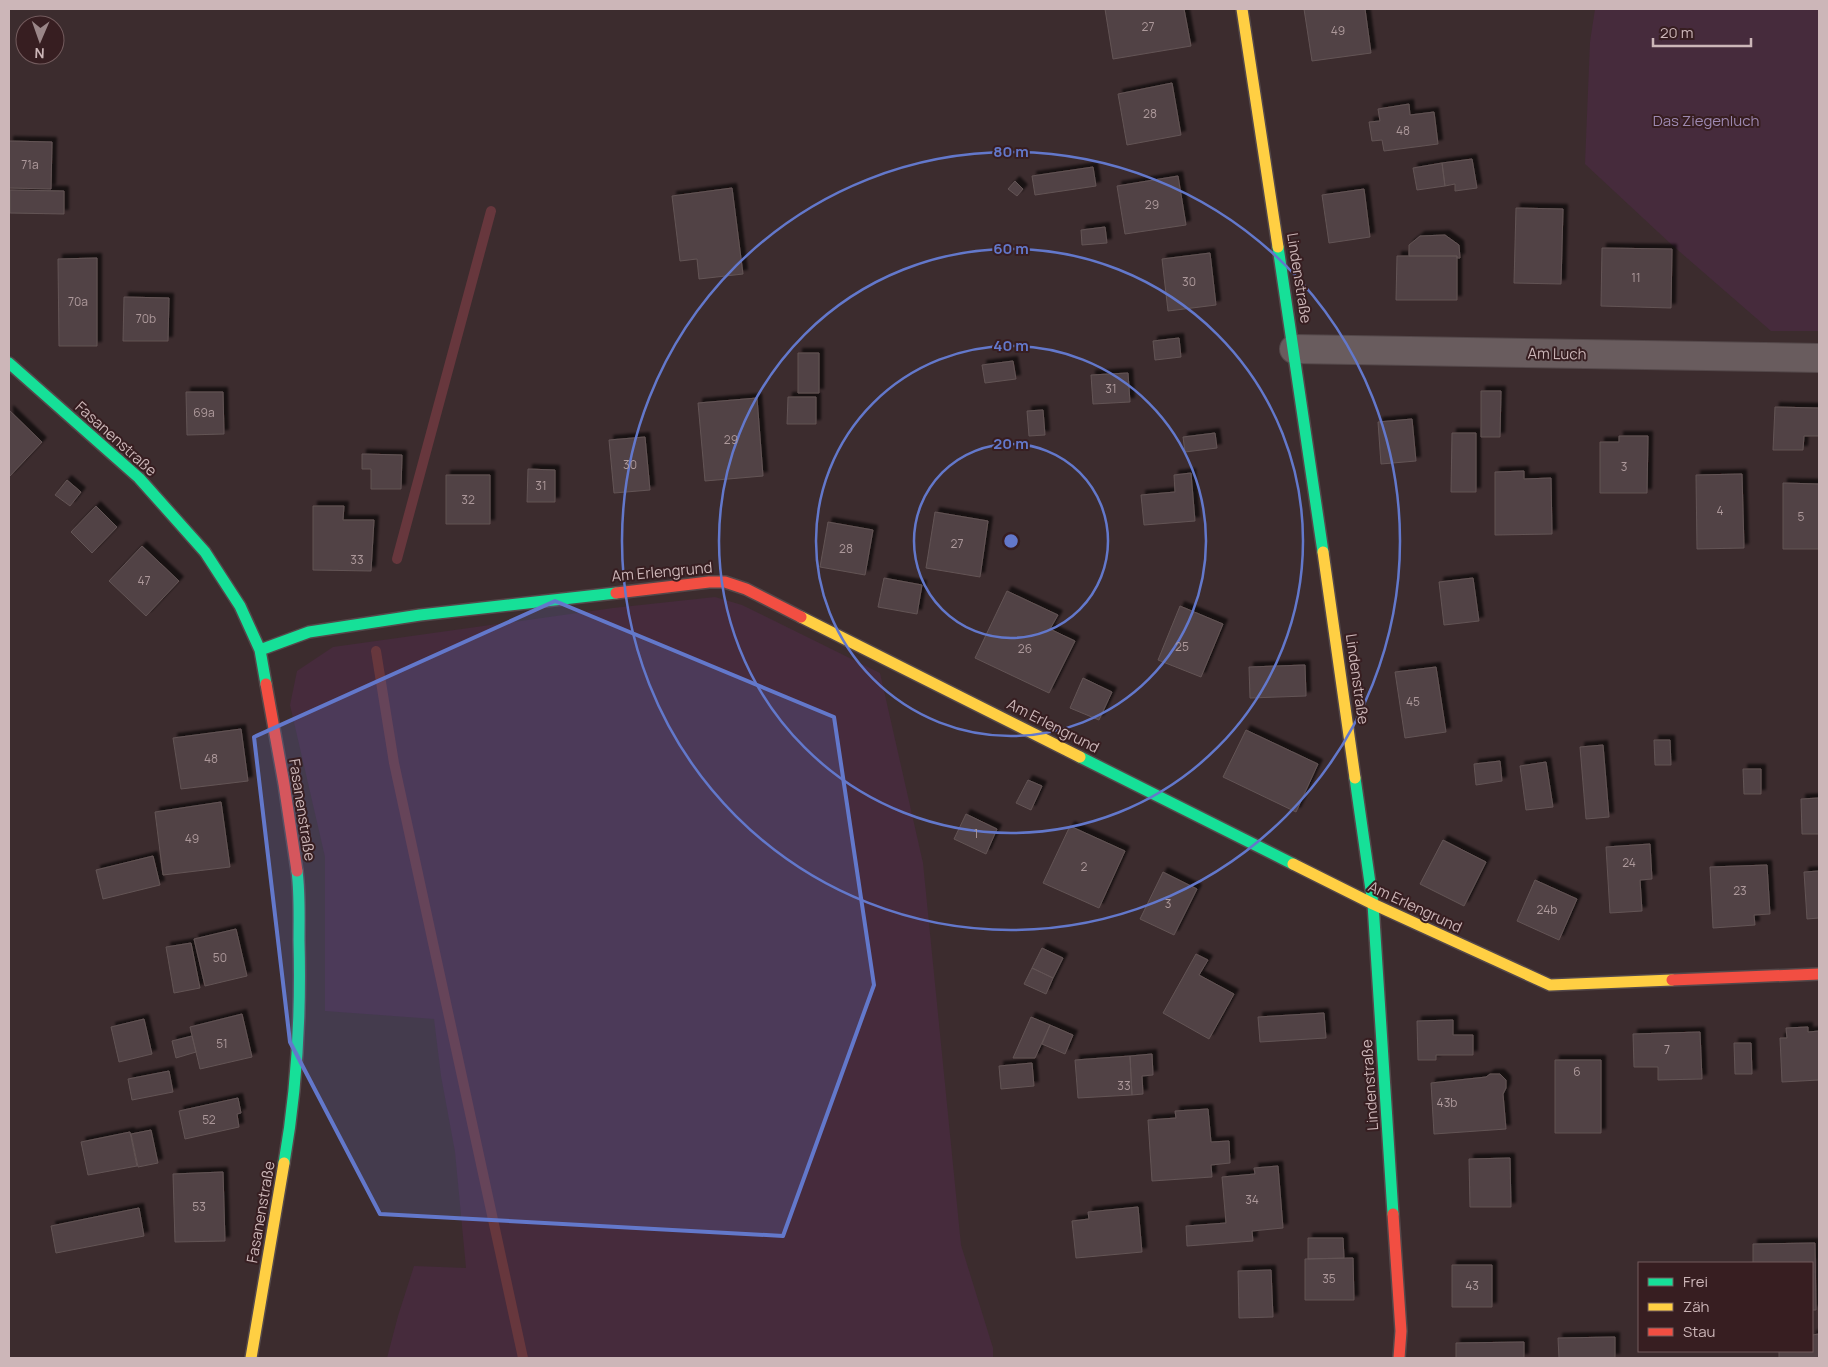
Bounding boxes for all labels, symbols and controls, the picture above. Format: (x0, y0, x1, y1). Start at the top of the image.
north arrow (15, 15, 65, 65)
scale bar (1653, 15, 1750, 47)
house number: 27 (1142, 18, 1154, 35)
house number: 49 (1331, 22, 1345, 39)
text: 20 m (1660, 22, 1693, 43)
text: N (34, 44, 45, 63)
house number: 28 (1143, 105, 1157, 122)
park label: Das Ziegenluch (1653, 110, 1759, 131)
house number: 48 (1396, 122, 1410, 139)
text: 80 m (993, 141, 1029, 162)
house number: 71a (21, 156, 39, 173)
house number: 29 (1145, 196, 1159, 213)
street label: Lindenstraße (1282, 231, 1317, 325)
text: 60 m (993, 238, 1029, 259)
house number: 11 (1631, 269, 1641, 286)
house number: 30 (1182, 273, 1196, 290)
house number: 70a (68, 293, 88, 310)
house number: 70b (136, 310, 156, 327)
text: 40 m (993, 335, 1029, 356)
street label: Am Luch (1527, 342, 1587, 365)
house number: 31 (1105, 380, 1117, 397)
street label: Fasanenstraße (71, 396, 162, 481)
house number: 69a (193, 404, 215, 421)
house number: 29 (724, 431, 738, 448)
text: 20 m (993, 433, 1029, 454)
house number: 30 (623, 456, 637, 473)
house number: 3 (1621, 458, 1627, 475)
house number: 31 (535, 477, 547, 494)
house number: 32 (461, 491, 475, 508)
house number: 4 (1716, 502, 1724, 519)
house number: 5 (1798, 508, 1805, 525)
centre of rings (1002, 532, 1020, 550)
house number: 27 (951, 535, 963, 552)
house number: 28 (839, 540, 853, 557)
house number: 33 (350, 551, 364, 568)
street label: Am Erlengrund (611, 557, 713, 586)
house number: 47 (137, 572, 151, 589)
street label: Lindenstraße (1341, 632, 1374, 726)
house number: 25 (1175, 638, 1189, 655)
house number: 26 (1018, 640, 1032, 657)
street label: Am Erlengrund (1003, 693, 1103, 758)
house number: 45 (1406, 693, 1420, 710)
house number: 48 (204, 750, 218, 767)
street label: Fasanenstraße (284, 757, 321, 863)
house number: 1 (974, 825, 978, 842)
house number: 49 (185, 830, 199, 847)
house number: 24 (1622, 854, 1636, 871)
house number: 2 (1081, 858, 1088, 875)
street label: Am Erlengrund (1365, 876, 1465, 937)
house number: 23 (1733, 882, 1747, 899)
house number: 3 (1165, 895, 1171, 912)
house number: 24b (1537, 901, 1557, 918)
house number: 50 (213, 949, 227, 966)
house number: 51 (216, 1035, 228, 1052)
street label: Lindenstraße (1356, 1038, 1383, 1131)
house number: 7 (1664, 1041, 1670, 1058)
house number: 6 (1573, 1063, 1581, 1080)
house number: 33 (1117, 1077, 1131, 1094)
house number: 43b (1437, 1094, 1457, 1111)
house number: 52 (202, 1111, 216, 1128)
street label: Fasanenstraße (241, 1159, 280, 1265)
house number: 34 (1245, 1191, 1259, 1208)
house number: 53 (192, 1198, 206, 1215)
legend (1638, 1262, 1813, 1352)
house number: 35 (1322, 1270, 1336, 1287)
text: Frei (1683, 1271, 1708, 1292)
house number: 43 (1465, 1277, 1479, 1294)
text: Zäh (1683, 1296, 1710, 1317)
text: Stau (1683, 1321, 1716, 1342)

